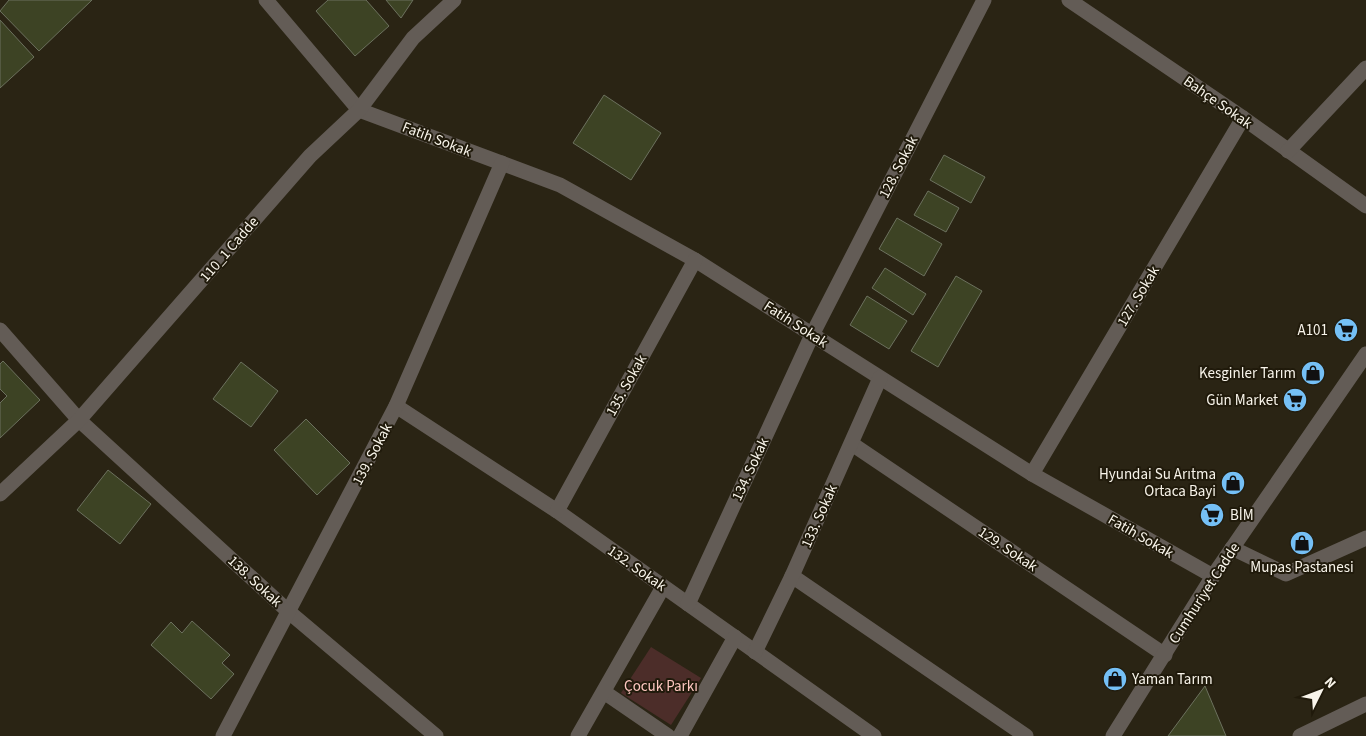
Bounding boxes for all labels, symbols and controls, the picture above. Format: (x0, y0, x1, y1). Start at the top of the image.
street label: Bahçe Sokak (1179, 71, 1257, 134)
street label: Fatih Sokak (399, 117, 475, 162)
street label: 128. Sokak (874, 132, 923, 202)
street label: 110_1 Cadde (195, 212, 264, 287)
street label: 127. Sokak (1112, 261, 1165, 331)
street label: Fatih Sokak (760, 296, 832, 353)
supermarket icon: A101 (1333, 317, 1359, 343)
place label: A101 (1297, 320, 1328, 341)
street label: 135. Sokak (601, 350, 652, 420)
shop icon: Kesginler Tarım (1300, 360, 1326, 386)
place label: Kesginler Tarım (1199, 363, 1296, 384)
supermarket icon: Gün Market (1282, 387, 1308, 413)
place label: Gün Market (1206, 390, 1278, 411)
street label: 139. Sokak (347, 419, 398, 489)
street label: 134. Sokak (727, 434, 774, 504)
place label: Hyundai Su Arıtma Ortaca Bayi (1099, 464, 1216, 502)
shop icon: Hyundai Su Arıtma Ortaca Bayi (1220, 470, 1246, 496)
street label: 133. Sokak (796, 481, 843, 551)
supermarket icon: BİM (1199, 502, 1225, 528)
place label: BİM (1230, 505, 1254, 526)
street label: Fatih Sokak (1104, 509, 1178, 564)
street label: 129. Sokak (974, 522, 1042, 577)
shop icon: Mupas Pastanesi (1289, 530, 1315, 556)
street label: Cumhuriyet Cadde (1164, 539, 1245, 648)
street label: 132. Sokak (603, 540, 671, 597)
street label: 138. Sokak (223, 551, 287, 612)
place label: Mupas Pastanesi (1250, 557, 1354, 578)
shop icon: Yaman Tarım (1102, 666, 1128, 692)
north arrow (1296, 666, 1346, 716)
place label: Yaman Tarım (1131, 669, 1213, 690)
text: N (1319, 673, 1340, 693)
park label: Çocuk Parkı (624, 676, 698, 697)

